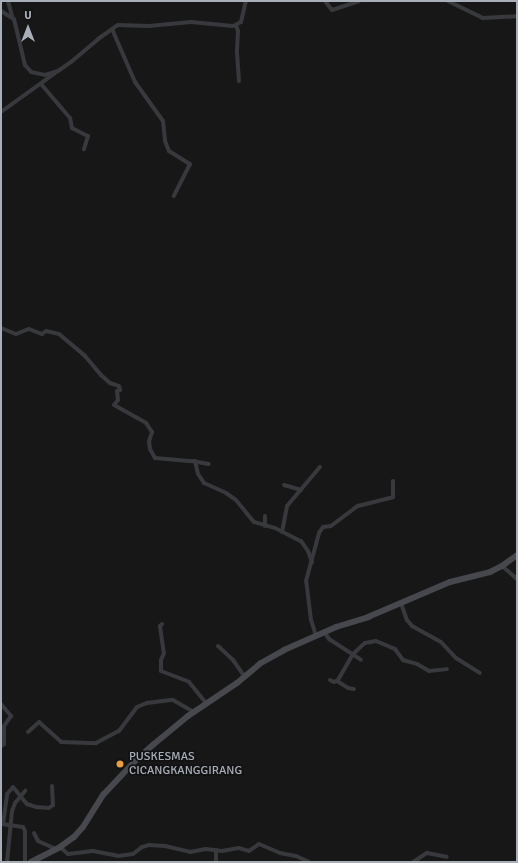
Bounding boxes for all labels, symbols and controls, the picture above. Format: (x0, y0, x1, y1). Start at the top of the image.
north arrow (8, 8, 48, 48)
text: U (24, 9, 32, 22)
place label: PUSKESMAS CICANGKANGGIRANG (129, 750, 242, 778)
marker: PUSKESMAS CICANGKANGGIRANG (114, 758, 126, 770)

